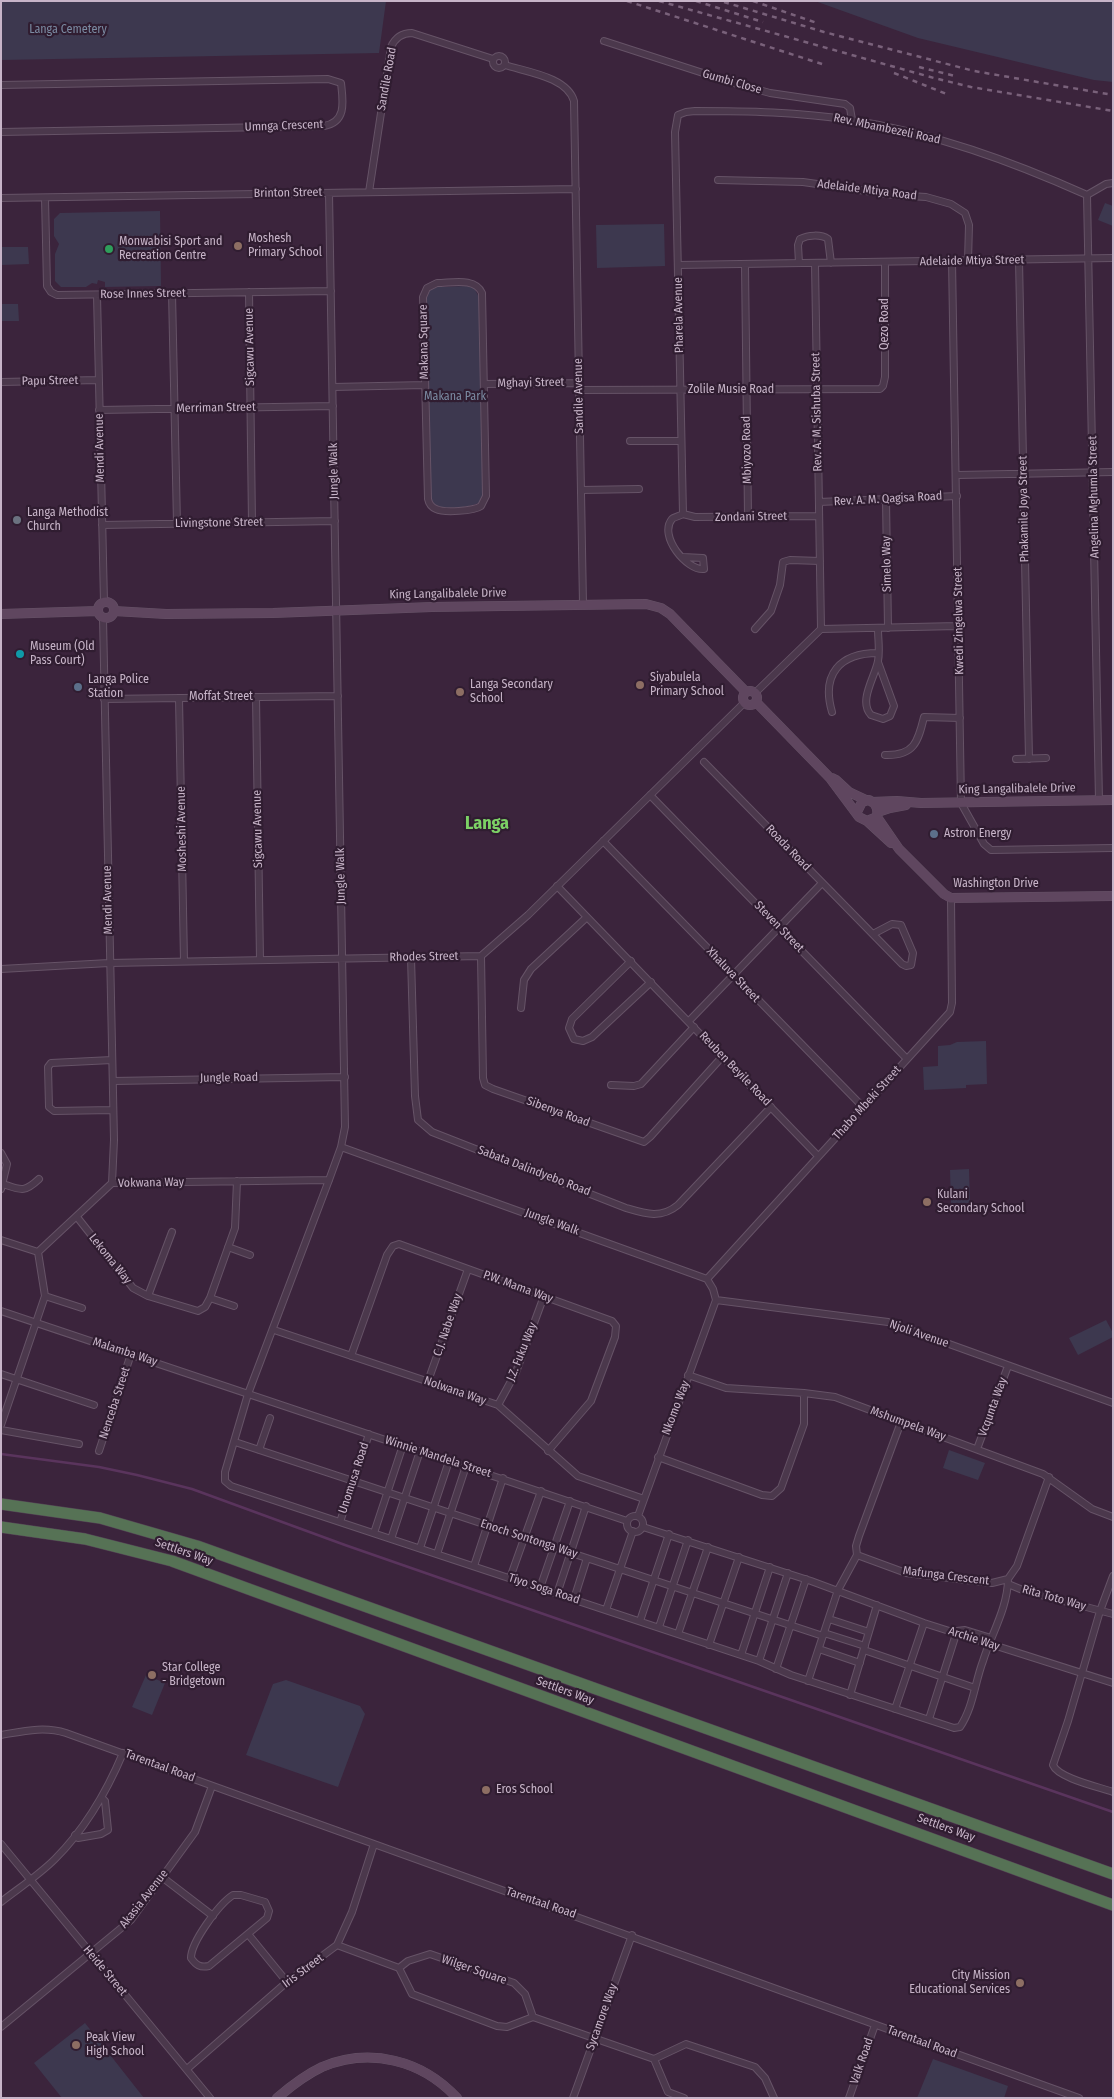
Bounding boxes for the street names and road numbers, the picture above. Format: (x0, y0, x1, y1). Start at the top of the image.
street label: Sandile Road (374, 46, 400, 112)
street label: Gumbi Close (701, 67, 763, 97)
street label: Rev. Mbambezeli Road (832, 111, 942, 147)
street label: Umnga Crescent (244, 117, 324, 135)
street label: Adelaide Mtiya Road (816, 177, 918, 203)
street label: Brinton Street (253, 185, 323, 201)
street label: Adelaide Mtiya Street (920, 253, 1024, 269)
street label: Pharela Avenue (671, 277, 687, 353)
street label: Rose Innes Street (100, 286, 186, 302)
street label: Qezo Road (878, 298, 892, 350)
street label: Makana Square (416, 304, 432, 380)
street label: Sigcawu Avenue (242, 308, 258, 386)
street label: Rev. A. M. Sishuba Street (809, 352, 825, 472)
street label: Sandile Avenue (571, 358, 587, 434)
street label: Papu Street (22, 373, 78, 389)
street label: Mghayi Street (497, 375, 565, 391)
street label: Zolile Musie Road (688, 383, 774, 397)
street label: Merriman Street (176, 400, 256, 416)
street label: Mendi Avenue (92, 413, 108, 483)
street label: Mbiyozo Road (739, 416, 755, 484)
street label: Angelina Mghumla Street (1086, 436, 1102, 558)
street label: Jungle Walk (326, 443, 342, 499)
street label: Phakamile Joya Street (1016, 456, 1032, 562)
street label: Rev. A. M. Qagisa Road (833, 489, 943, 509)
street label: Zondani Street (715, 509, 787, 525)
street label: Livingstone Street (175, 515, 263, 531)
street label: Simelo Way (879, 536, 895, 592)
street label: Kwedi Zingelwa Street (951, 567, 967, 675)
street label: King Langalibalele Drive (389, 586, 507, 602)
street label: Moffat Street (189, 690, 253, 704)
street label: King Langalibalele Drive (958, 781, 1076, 797)
street label: Mosheshi Avenue (174, 786, 190, 872)
street label: Sigcawu Avenue (250, 790, 266, 868)
street label: Roada Road (763, 822, 813, 874)
street label: Jungle Walk (333, 848, 349, 904)
street label: Mendi Avenue (100, 865, 116, 935)
street label: Washington Drive (953, 877, 1039, 891)
street label: Steven Street (751, 898, 807, 956)
street label: Xhaluva Street (703, 945, 763, 1005)
street label: Rhodes Street (389, 949, 459, 965)
street label: Reuben Beyile Road (696, 1029, 774, 1109)
street label: Thabo Mbeki Street (830, 1063, 904, 1143)
street label: Jungle Road (200, 1070, 258, 1086)
street label: Sibenya Road (524, 1094, 592, 1130)
street label: Sabata Dalindyebo Road (476, 1143, 592, 1199)
street label: Vokwana Way (118, 1175, 184, 1191)
street label: Jungle Walk (523, 1206, 581, 1238)
street label: Lekoma Way (85, 1231, 135, 1287)
street label: P.W. Mama Way (481, 1268, 555, 1306)
street label: C.J. Nabe Way (431, 1292, 465, 1358)
street label: Njoli Avenue (887, 1317, 951, 1351)
street label: J.Z. Fuku Way (504, 1320, 540, 1384)
street label: Malamba Way (91, 1335, 159, 1369)
street label: Nenceba Street (97, 1365, 133, 1441)
street label: Nolwana Way (422, 1374, 488, 1408)
street label: Vcqunta Way (976, 1375, 1010, 1439)
street label: Nkomo Way (659, 1379, 693, 1437)
street label: Mshumpela Way (868, 1404, 948, 1444)
street label: Winnie Mandela Street (383, 1433, 493, 1481)
street label: Unomusa Road (336, 1441, 372, 1515)
street label: Enoch Sontonga Way (479, 1517, 579, 1561)
street label: Settlers Way (153, 1535, 215, 1569)
street label: Mafunga Crescent (902, 1564, 990, 1588)
street label: Tiyo Soga Road (506, 1571, 582, 1607)
street label: Rita Toto Way (1020, 1582, 1088, 1614)
street label: Archie Way (947, 1624, 1001, 1654)
street label: Settlers Way (534, 1674, 596, 1708)
street label: Tarentaal Road (123, 1747, 197, 1785)
street label: Settlers Way (915, 1811, 977, 1845)
street label: Akasia Avenue (117, 1867, 171, 1931)
street label: Tarentaal Road (504, 1884, 578, 1922)
street label: Heide Street (80, 1943, 130, 1999)
street label: Iris Street (280, 1951, 326, 1991)
street label: Wilger Square (440, 1952, 508, 1988)
street label: Sycamore Way (583, 1982, 621, 2052)
street label: Tarentaal Road (885, 2023, 959, 2061)
street label: Valk Road (847, 2036, 877, 2086)

